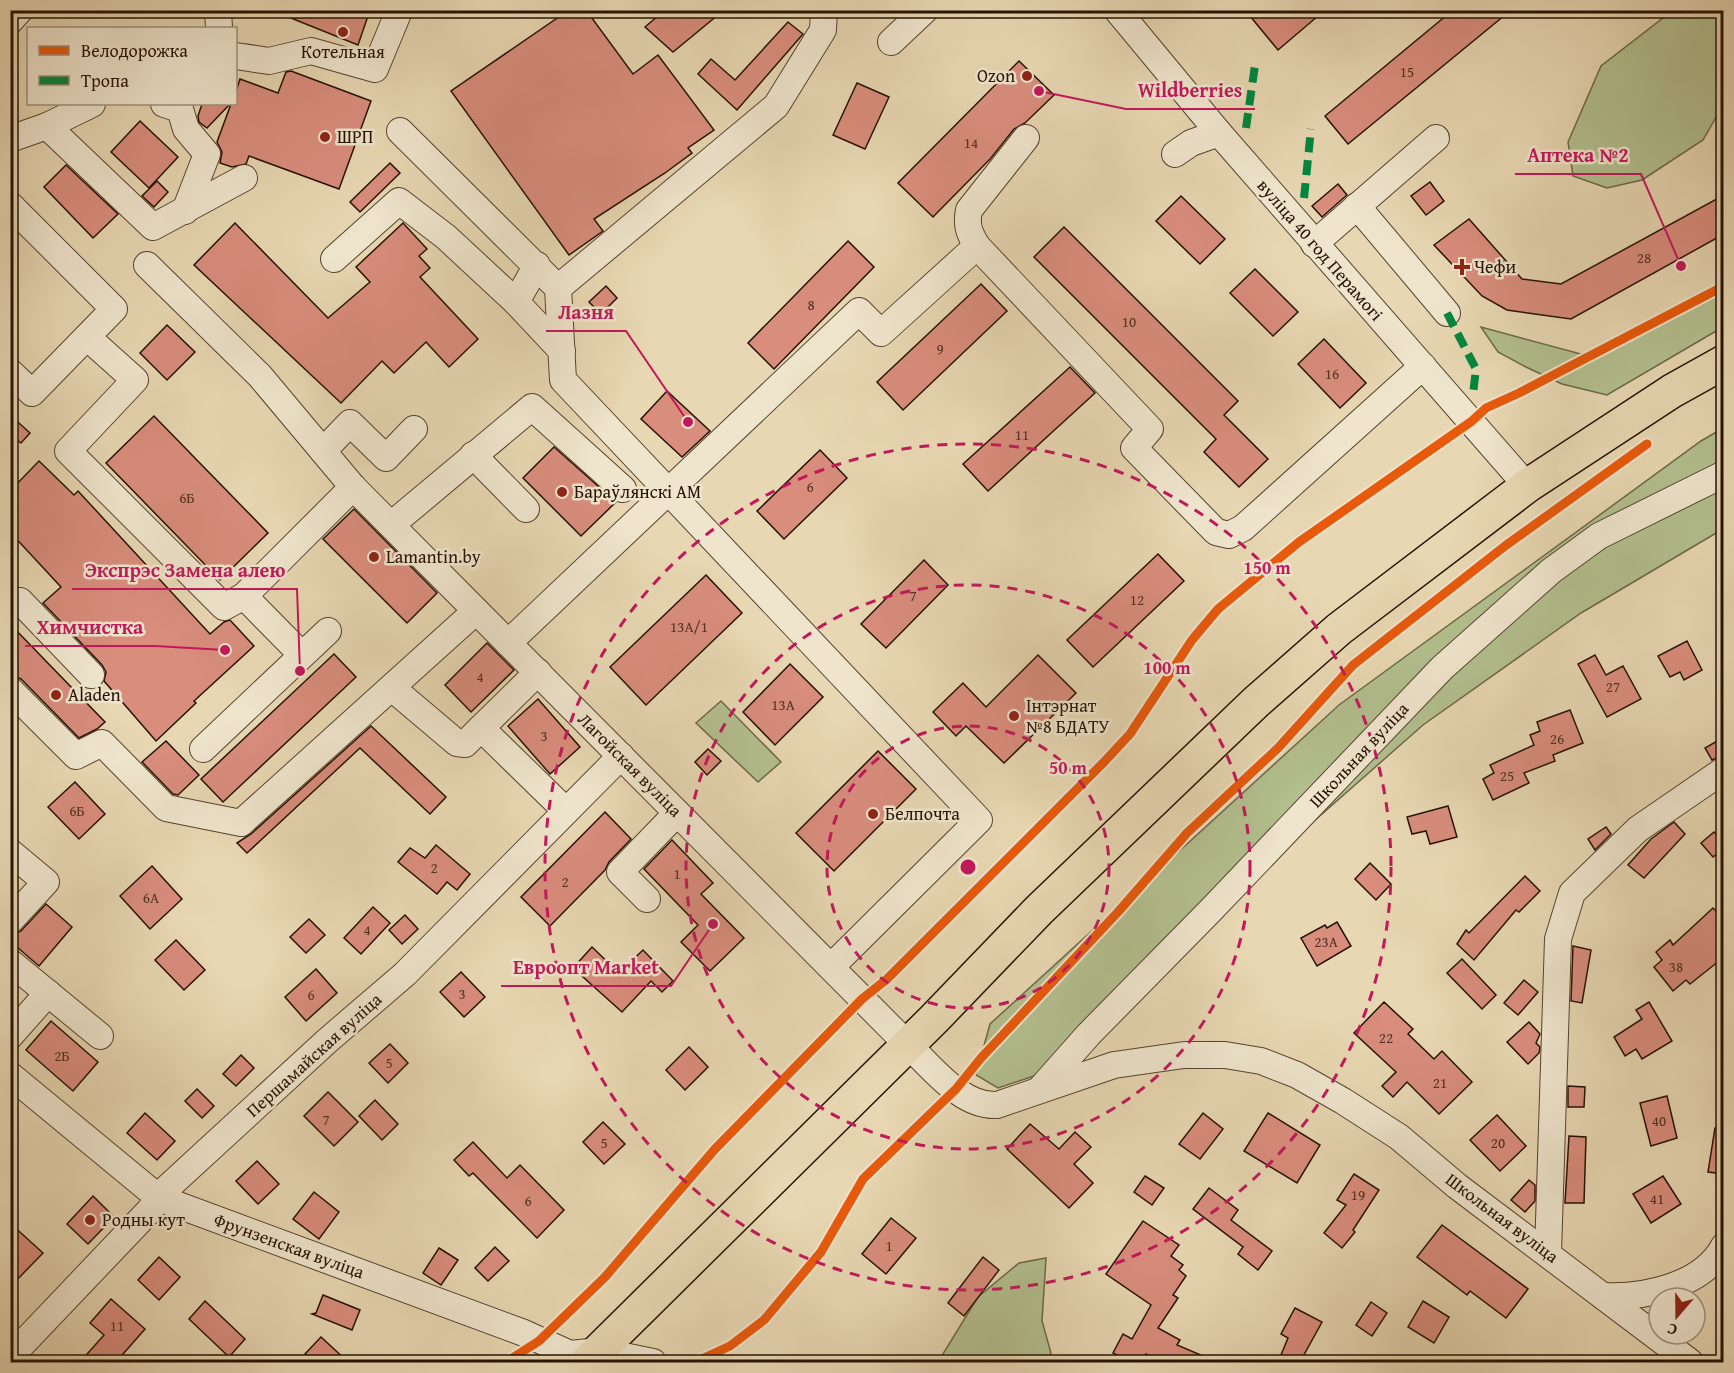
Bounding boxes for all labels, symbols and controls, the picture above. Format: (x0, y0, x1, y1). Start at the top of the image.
marker: Котельная (336, 25, 350, 39)
legend (27, 27, 237, 105)
text: Велодорожка (81, 37, 188, 64)
place label: Котельная (301, 38, 385, 65)
house number: 15 (1400, 61, 1414, 82)
place label: Ozon (977, 62, 1015, 89)
text: Тропа (81, 67, 129, 94)
marker: Ozon (1020, 69, 1034, 83)
callout: Wildberries (1126, 71, 1255, 109)
text: Wildberries (1138, 75, 1242, 104)
place label: ШРП (337, 123, 374, 150)
marker: ШРП (318, 130, 332, 144)
house number: 14 (964, 132, 978, 153)
callout: Аптека №2 (1515, 136, 1641, 174)
text: Аптека №2 (1527, 140, 1629, 169)
street label: вуліца 40 год Перамогі (1251, 173, 1390, 327)
house number: 28 (1637, 247, 1651, 268)
place label: Чефи (1474, 253, 1517, 280)
marker: Чефи (1455, 260, 1469, 274)
callout: Лазня (546, 293, 626, 331)
house number: 8 (807, 294, 815, 315)
text: Лазня (558, 297, 614, 326)
house number: 10 (1122, 311, 1136, 332)
house number: 9 (936, 338, 944, 359)
house number: 16 (1325, 363, 1339, 384)
house number: 11 (1015, 424, 1029, 445)
house number: 6 (806, 476, 814, 497)
place label: Бараўлянскі АМ (574, 478, 701, 505)
marker: Бараўлянскі АМ (555, 485, 569, 499)
house number: 6Б (179, 487, 195, 508)
place label: Lamantin.by (386, 543, 481, 570)
marker: Lamantin.by (367, 550, 381, 564)
callout: Экспрэс Замена алею (72, 551, 297, 589)
text: 150 m (1243, 554, 1291, 581)
text: Экспрэс Замена алею (85, 555, 285, 584)
house number: 7 (909, 585, 917, 606)
house number: 12 (1130, 589, 1144, 610)
callout: Химчистка (25, 608, 155, 646)
text: Химчистка (37, 612, 144, 641)
house number: 13А/1 (670, 616, 708, 637)
text: 100 m (1143, 654, 1191, 681)
house number: 4 (476, 666, 484, 687)
house number: 27 (1606, 676, 1620, 697)
place label: Aladen (68, 681, 121, 708)
marker: Aladen (49, 688, 63, 702)
place label: Інтэрнат №8 БДАТУ (1026, 692, 1109, 740)
house number: 13А (771, 694, 795, 715)
street label: Школьная вуліца (1302, 695, 1415, 814)
street label: Лагойская вуліца (572, 706, 689, 823)
marker: Інтэрнат №8 БДАТУ (1007, 709, 1021, 723)
house number: 3 (540, 725, 548, 746)
house number: 26 (1550, 728, 1564, 749)
text: 50 m (1049, 754, 1088, 781)
house number: 25 (1500, 765, 1514, 786)
house number: 6Б (69, 800, 85, 821)
place label: Белпочта (885, 800, 960, 827)
marker: Белпочта (866, 807, 880, 821)
house number: 2 (430, 857, 438, 878)
centre of rings (958, 857, 978, 877)
house number: 1 (673, 863, 681, 884)
house number: 2 (561, 871, 569, 892)
house number: 6А (143, 887, 159, 908)
house number: 4 (363, 919, 371, 940)
house number: 23А (1314, 931, 1338, 952)
callout: Евроопт Market (501, 948, 671, 986)
text: Евроопт Market (513, 952, 659, 981)
house number: 38 (1669, 956, 1683, 977)
house number: 3 (458, 983, 466, 1004)
house number: 6 (307, 984, 315, 1005)
street label: Першамайская вуліца (240, 986, 388, 1123)
house number: 22 (1379, 1027, 1393, 1048)
house number: 2Б (54, 1045, 70, 1066)
house number: 5 (385, 1052, 393, 1073)
house number: 21 (1433, 1072, 1447, 1093)
house number: 7 (322, 1109, 330, 1130)
house number: 40 (1652, 1110, 1666, 1131)
house number: 5 (600, 1132, 608, 1153)
house number: 20 (1491, 1132, 1505, 1153)
street label: Школьная вуліца (1440, 1166, 1565, 1270)
house number: 19 (1351, 1184, 1365, 1205)
house number: 41 (1650, 1188, 1664, 1209)
house number: 6 (524, 1190, 532, 1211)
place label: Родны кут (102, 1206, 185, 1233)
street label: Фрунзенская вуліца (210, 1206, 369, 1285)
marker: Родны кут (83, 1213, 97, 1227)
house number: 1 (885, 1235, 893, 1256)
north arrow (1647, 1286, 1707, 1346)
house number: 11 (110, 1315, 124, 1336)
text: С (1664, 1317, 1680, 1343)

